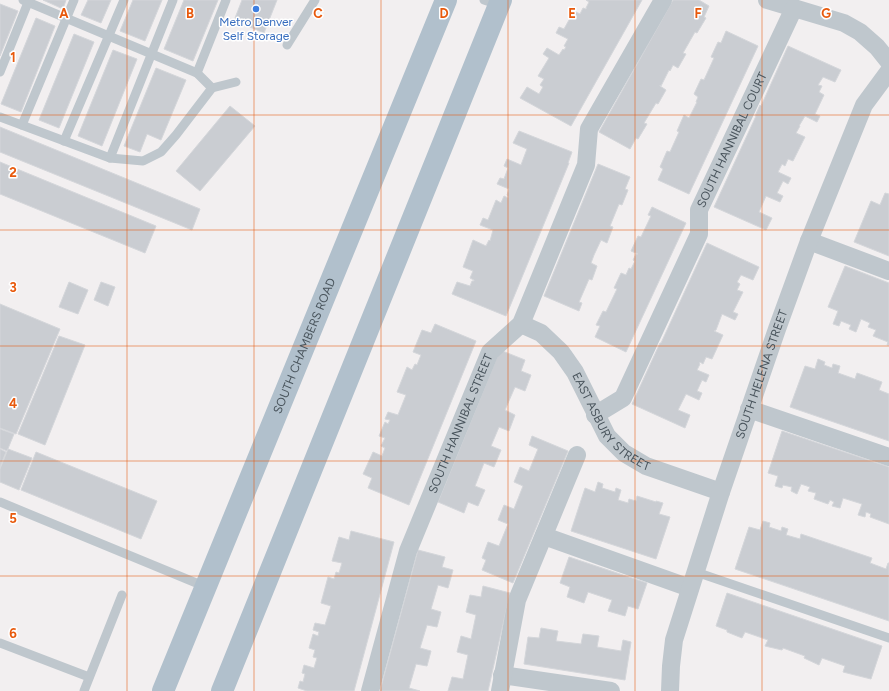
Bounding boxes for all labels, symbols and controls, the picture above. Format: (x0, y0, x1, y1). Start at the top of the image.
marker: Metro Denver Self Storage (251, 4, 261, 14)
text: A (59, 6, 69, 21)
text: B (186, 6, 194, 21)
text: C (313, 6, 323, 21)
text: D (439, 6, 449, 21)
text: E (568, 6, 576, 21)
text: F (694, 6, 702, 21)
text: G (821, 6, 831, 21)
place label: Metro Denver Self Storage (219, 15, 293, 43)
text: 1 (10, 50, 16, 65)
street label: SOUTH HANNIBAL COURT (694, 70, 770, 210)
text: 2 (9, 165, 17, 180)
street label: SOUTH CHAMBERS ROAD (270, 276, 338, 416)
text: 3 (9, 280, 17, 295)
street label: SOUTH HELENA STREET (733, 307, 791, 441)
street label: SOUTH HANNIBAL STREET (426, 351, 496, 495)
street label: EAST ASBURY STREET (569, 370, 652, 474)
text: 4 (9, 396, 17, 411)
text: 5 (9, 511, 17, 526)
text: 6 (9, 626, 17, 641)

